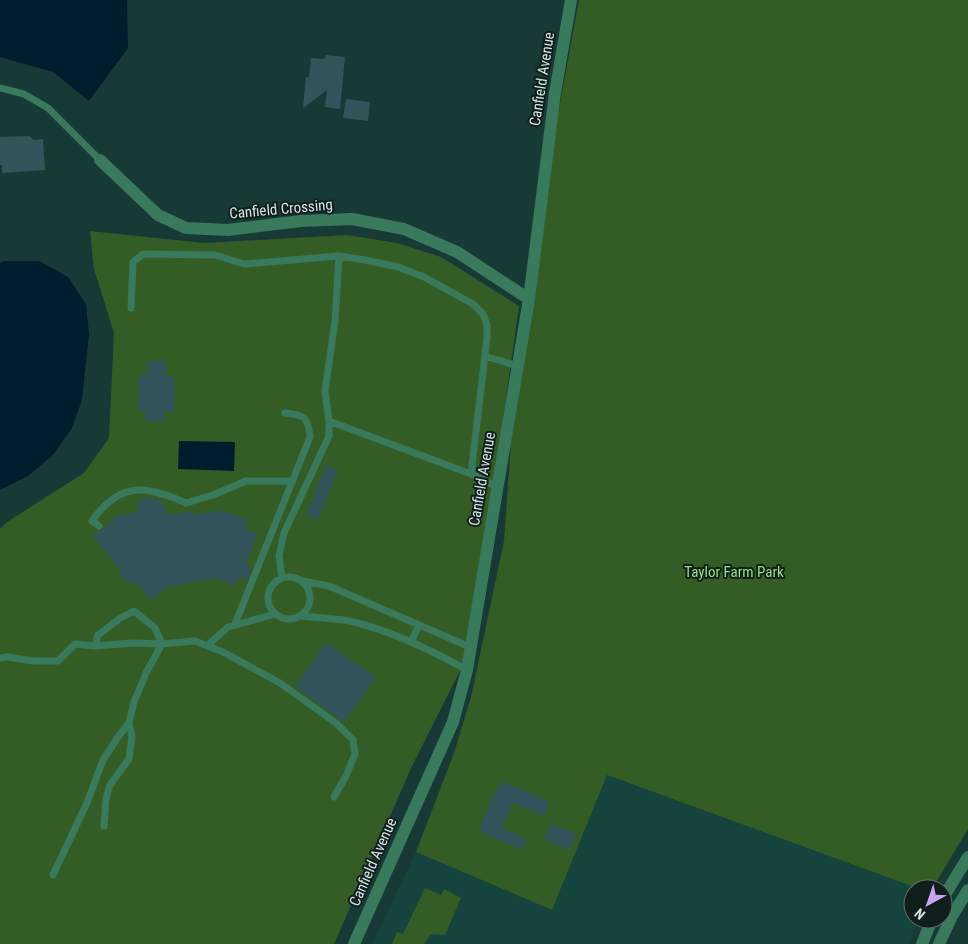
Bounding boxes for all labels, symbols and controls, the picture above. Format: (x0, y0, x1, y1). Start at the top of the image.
street label: Canfield Avenue (526, 31, 558, 127)
street label: Canfield Crossing (228, 196, 334, 222)
street label: Canfield Avenue (465, 431, 499, 527)
park label: Taylor Farm Park (684, 563, 784, 581)
street label: Canfield Avenue (345, 815, 401, 909)
north arrow (903, 879, 953, 929)
text: N (911, 905, 928, 923)

